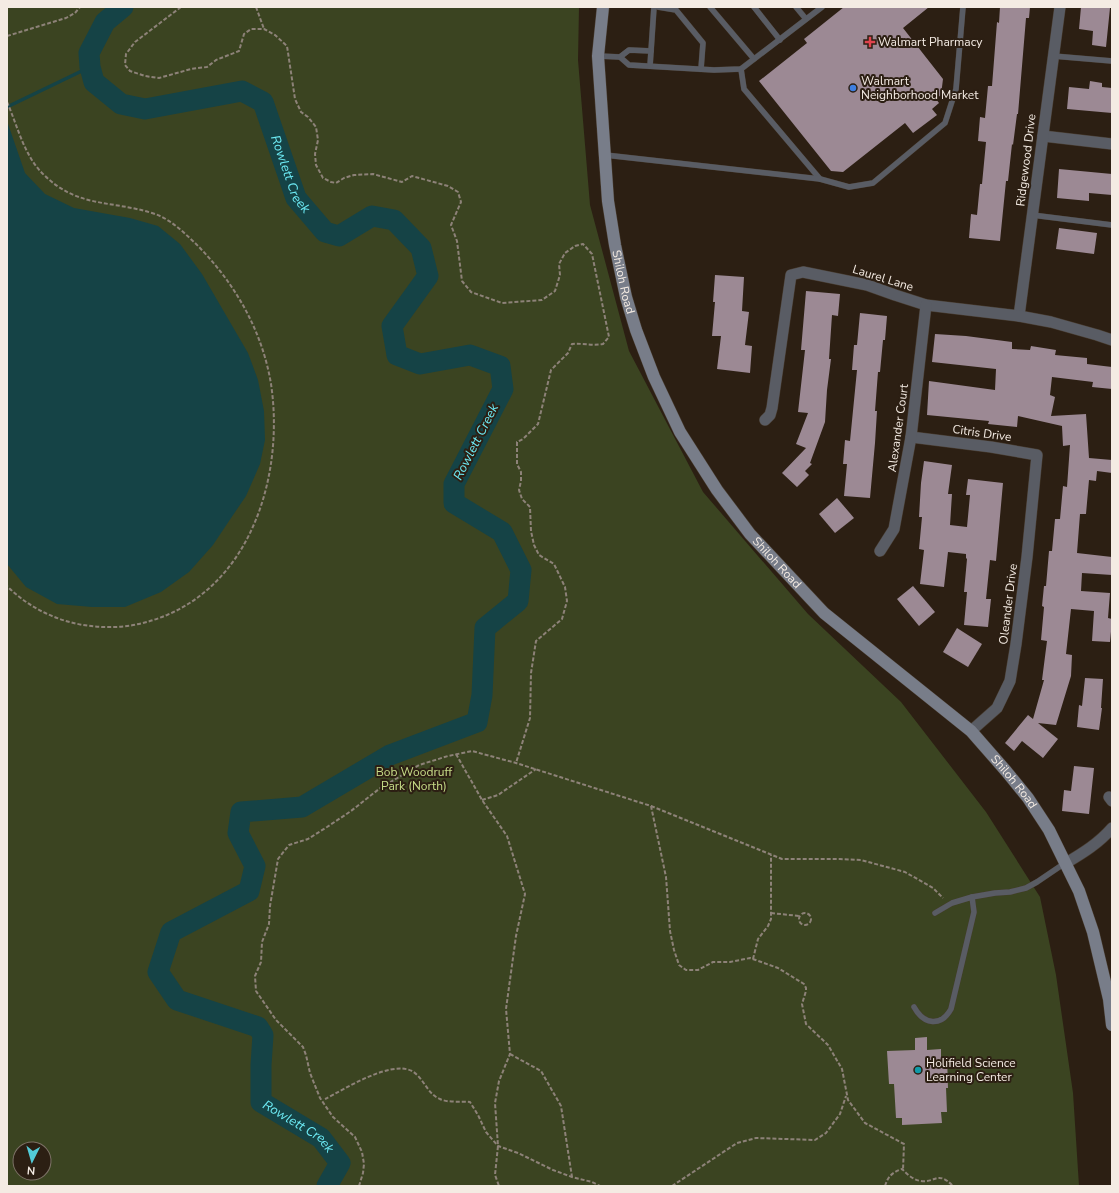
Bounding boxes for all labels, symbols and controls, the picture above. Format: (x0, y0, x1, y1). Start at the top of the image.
place label: Walmart Pharmacy (878, 34, 983, 50)
marker: Walmart Pharmacy (865, 37, 875, 47)
place label: Walmart Neighborhood Market (861, 73, 979, 103)
marker: Walmart Neighborhood Market (848, 83, 858, 93)
street label: Ridgewood Drive (1012, 113, 1040, 207)
water label: Rowlett Creek (266, 133, 315, 218)
street label: Shiloh Road (608, 249, 639, 316)
street label: Laurel Lane (851, 261, 915, 295)
street label: Alexander Court (884, 382, 912, 473)
water label: Rowlett Creek (449, 400, 503, 483)
street label: Citris Drive (951, 421, 1013, 445)
street label: Shiloh Road (749, 533, 805, 592)
street label: Oleander Drive (995, 563, 1021, 645)
street label: Shiloh Road (987, 751, 1041, 812)
park label: Bob Woodruff Park (North) (376, 764, 453, 794)
place label: Holifield Science Learning Center (926, 1055, 1016, 1085)
marker: Holifield Science Learning Center (913, 1065, 923, 1075)
water label: Rowlett Creek (259, 1096, 339, 1157)
north arrow (12, 1141, 52, 1181)
text: N (26, 1163, 36, 1178)

